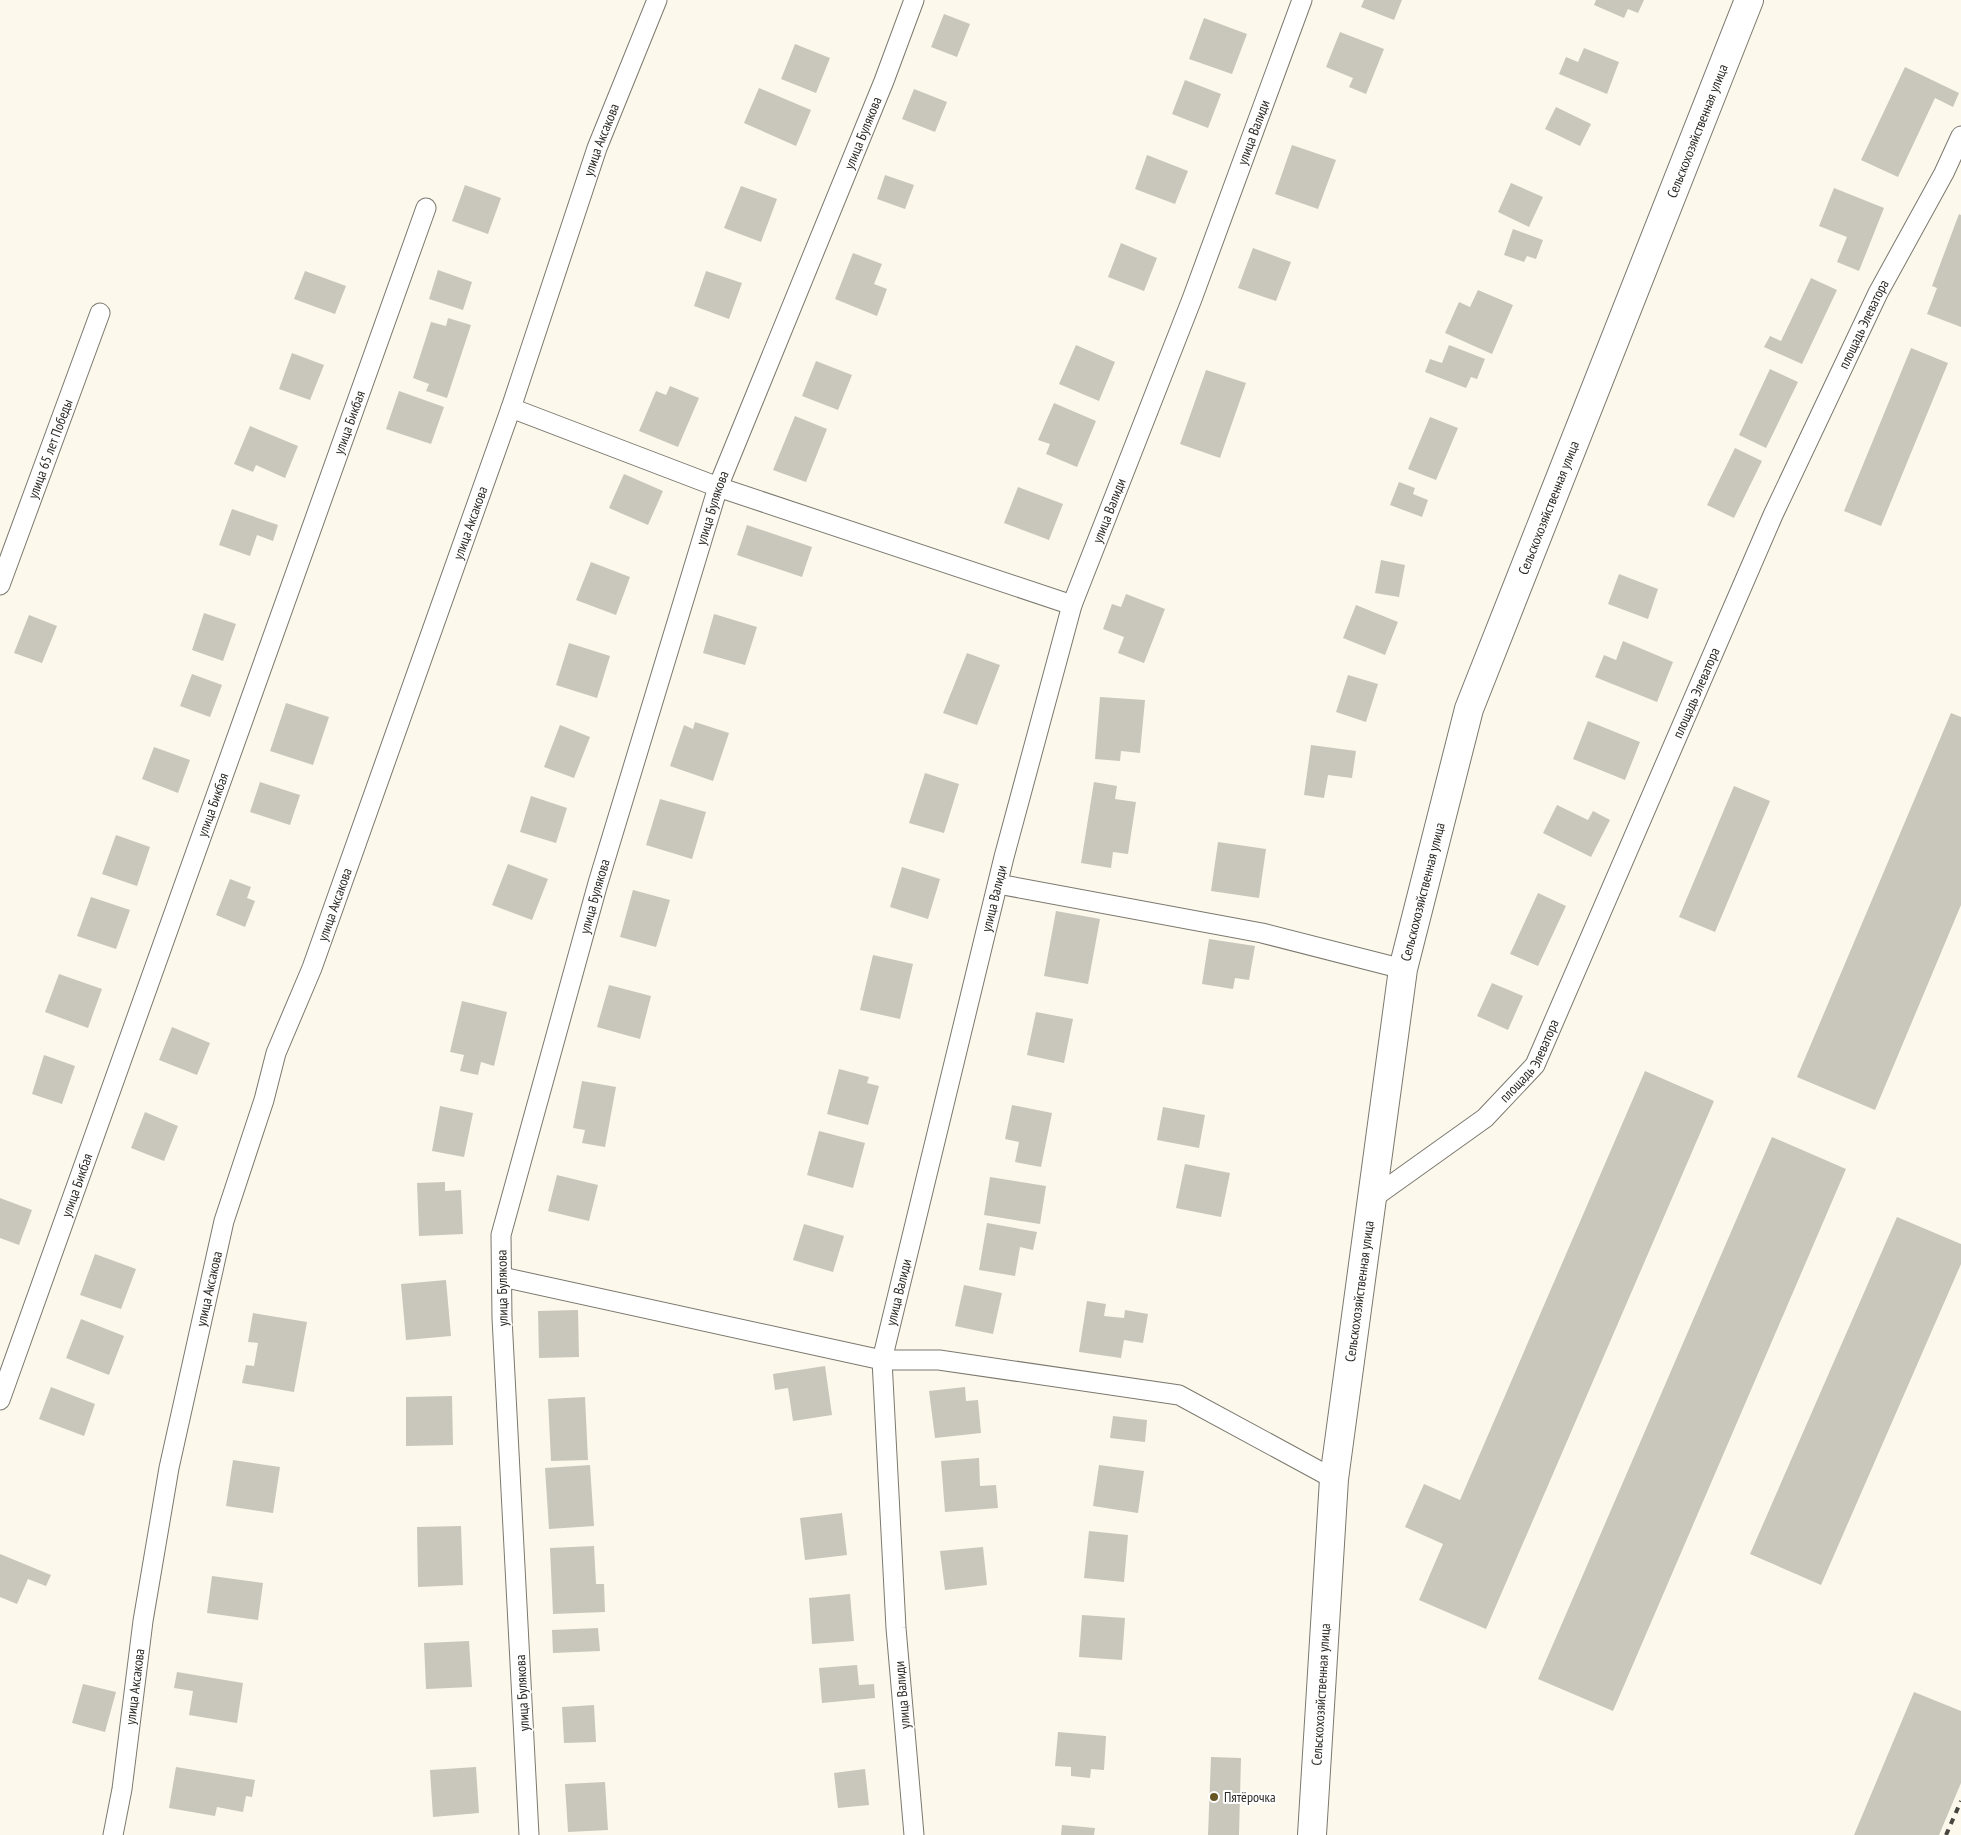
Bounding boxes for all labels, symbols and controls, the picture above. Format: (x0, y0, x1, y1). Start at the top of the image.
street label: Сельскохозяйственная улица (1663, 62, 1732, 201)
street label: улица Булякова (840, 94, 886, 172)
street label: улица Валиди (1233, 97, 1274, 167)
street label: улица Аксакова (579, 101, 623, 178)
street label: площадь Элеватора (1834, 276, 1893, 372)
street label: улица Бикбая (330, 388, 369, 457)
street label: улица 65 лет Победы (24, 397, 77, 501)
street label: Сельскохозяйственная улица (1514, 438, 1583, 577)
street label: улица Булякова (692, 468, 733, 547)
street label: улица Валиди (1088, 476, 1130, 546)
street label: улица Аксакова (449, 484, 491, 562)
street label: площадь Элеватора (1669, 645, 1724, 741)
street label: улица Бикбая (193, 770, 232, 839)
street label: Сельскохозяйственная улица (1396, 821, 1449, 963)
street label: улица Булякова (575, 857, 614, 936)
street label: улица Валиди (977, 863, 1011, 934)
street label: улица Аксакова (313, 865, 356, 944)
street label: площадь Элеватора (1496, 1016, 1563, 1106)
street label: улица Бикбая (57, 1151, 96, 1220)
street label: Сельскохозяйственная улица (1341, 1220, 1378, 1363)
street label: улица Аксакова (192, 1249, 226, 1328)
street label: улица Булякова (492, 1249, 512, 1327)
street label: улица Валиди (882, 1257, 915, 1327)
street label: Сельскохозяйственная улица (1307, 1623, 1334, 1766)
street label: улица Аксакова (121, 1648, 148, 1726)
street label: улица Булякова (511, 1654, 533, 1732)
street label: улица Валиди (890, 1660, 914, 1730)
place label: Пятёрочка (1224, 1788, 1276, 1806)
marker: Пятёрочка (1208, 1791, 1220, 1803)

